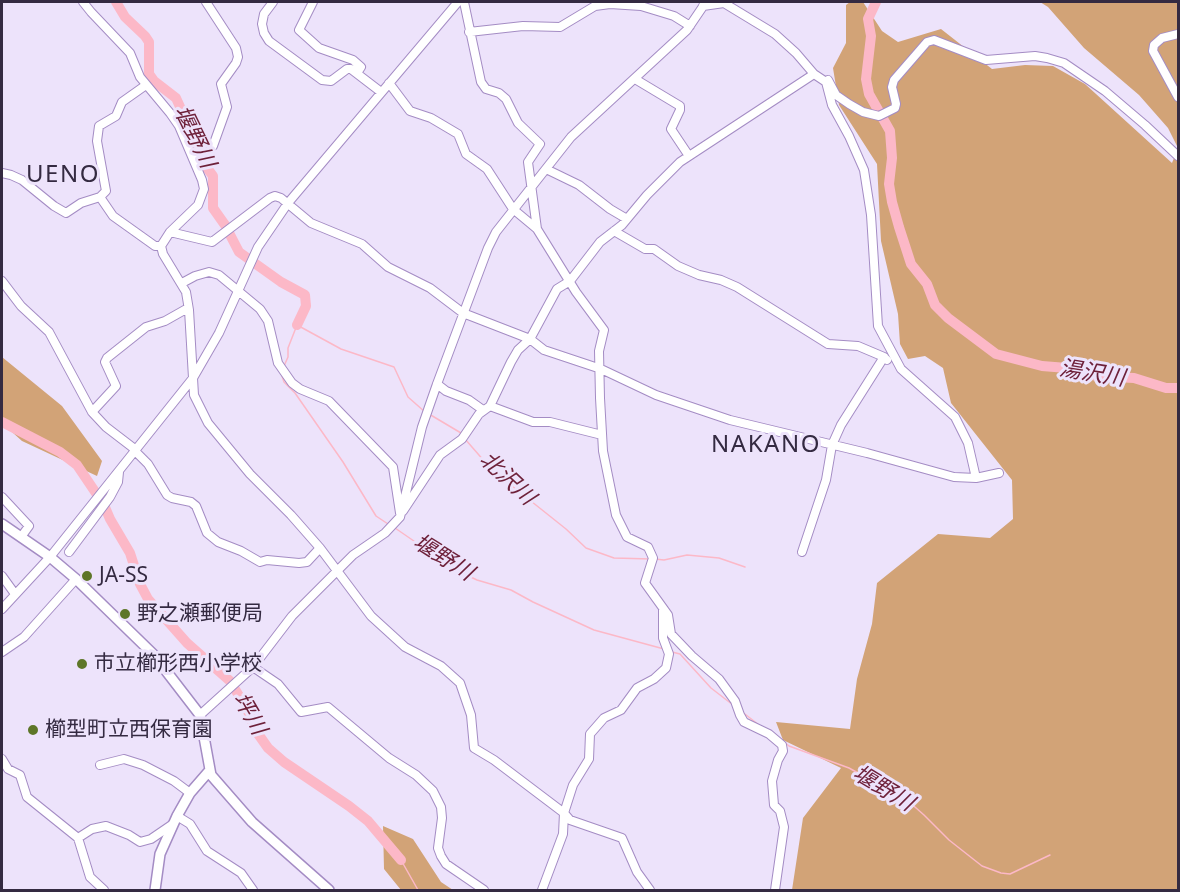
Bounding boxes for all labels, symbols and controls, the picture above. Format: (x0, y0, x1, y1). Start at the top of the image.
water label: 堰野川 (168, 102, 220, 172)
district label: UENO (26, 161, 100, 189)
water label: 湯沢川 (1057, 356, 1127, 392)
district label: NAKANO (711, 431, 821, 459)
water label: 北沢川 (474, 447, 540, 511)
water label: 堰野川 (408, 529, 478, 587)
place label: JA-SS (99, 563, 148, 589)
marker: JA-SS (80, 569, 94, 583)
place label: 野之瀬郵便局 (137, 601, 263, 627)
marker: 野之瀬郵便局 (118, 607, 132, 621)
place label: 市立櫛形西小学校 (94, 651, 262, 677)
marker: 市立櫛形西小学校 (75, 657, 89, 671)
water label: 坪川 (227, 688, 271, 740)
place label: 櫛型町立西保育園 (45, 717, 213, 743)
marker: 櫛型町立西保育園 (26, 723, 40, 737)
water label: 堰野川 (848, 761, 918, 817)

